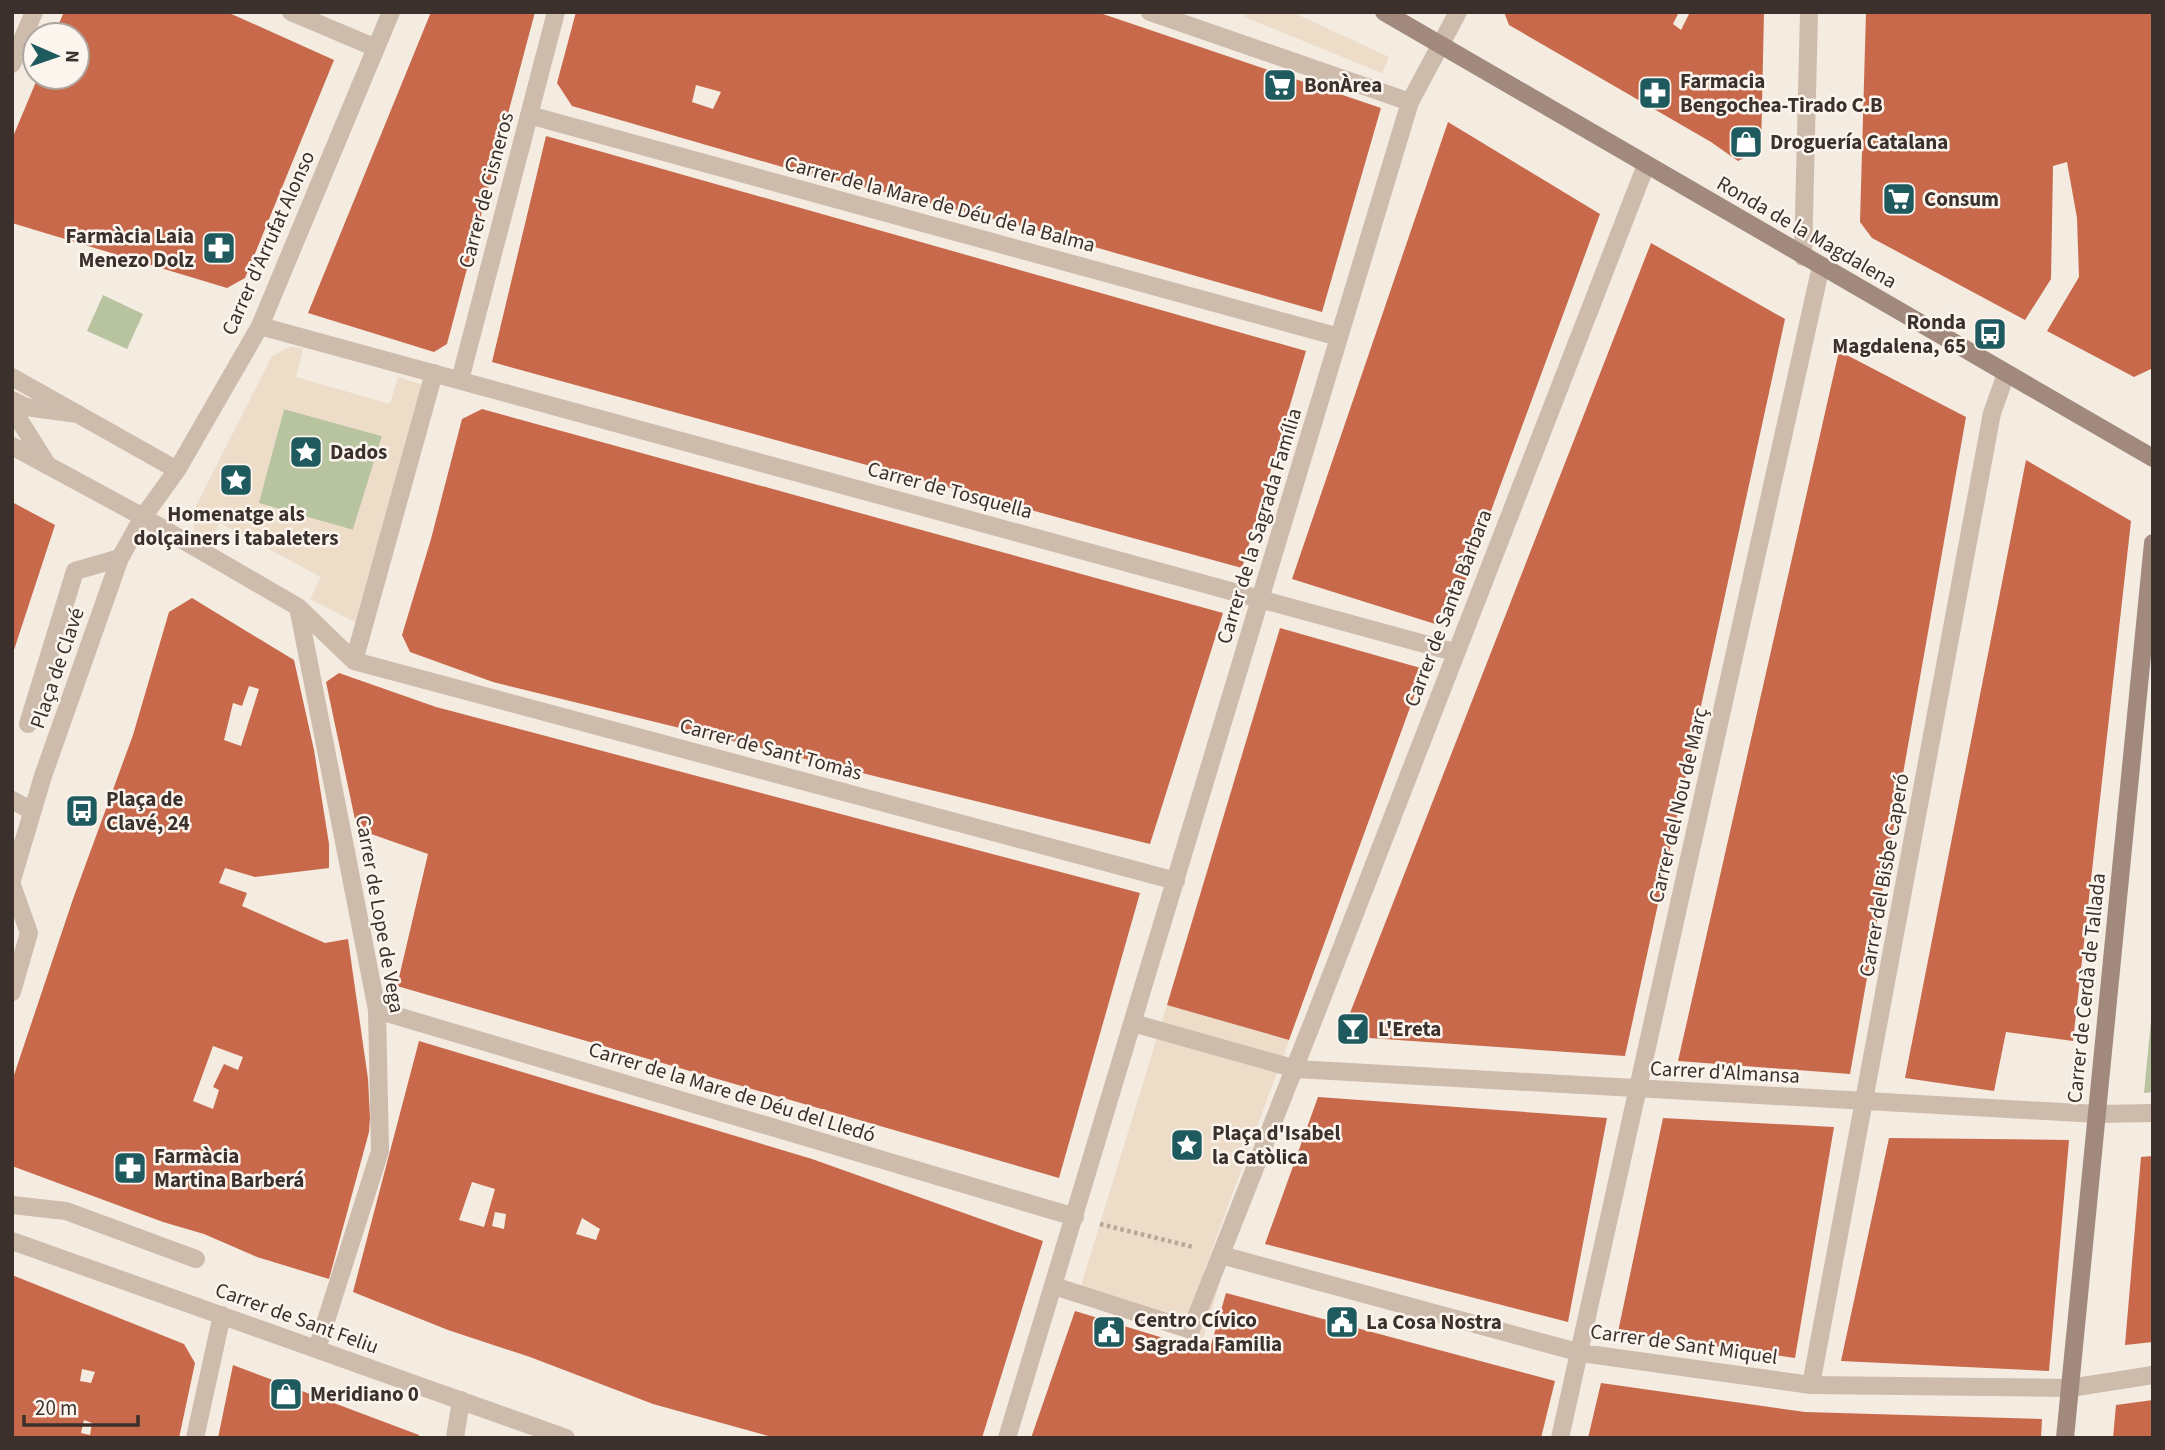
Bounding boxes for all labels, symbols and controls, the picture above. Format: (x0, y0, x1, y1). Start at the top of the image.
north arrow (21, 21, 91, 91)
text: N (58, 50, 85, 63)
supermarket icon: BonÀrea (1261, 66, 1299, 104)
place label: Farmacia Bengochea-Tirado C.B (1680, 66, 1883, 120)
place label: BonÀrea (1304, 70, 1382, 100)
pharmacy icon: Farmacia Bengochea-Tirado C.B (1636, 74, 1674, 112)
street label: Carrer de Cisneros (451, 109, 521, 271)
shop icon: Droguería Catalana (1727, 123, 1765, 161)
place label: Droguería Catalana (1770, 127, 1948, 157)
street label: Carrer d'Arrufat Alonso (214, 146, 322, 340)
street label: Carrer de la Mare de Déu de la Balma (781, 148, 1099, 260)
street label: Ronda de la Magdalena (1711, 168, 1903, 296)
supermarket icon: Consum (1880, 180, 1918, 218)
place label: Consum (1924, 184, 1999, 214)
place label: Farmàcia Laia Menezo Dolz (66, 221, 194, 275)
pharmacy icon: Farmàcia Laia Menezo Dolz (200, 229, 238, 267)
place label: Ronda Magdalena, 65 (1832, 307, 1966, 361)
bus stop icon: Ronda Magdalena, 65 (1971, 315, 2009, 353)
street label: Carrer de la Sagrada Família (1209, 404, 1309, 648)
place icon: Dados (287, 433, 325, 471)
place label: Dados (330, 437, 387, 467)
street label: Carrer de Tosquella (864, 454, 1036, 526)
place icon: Homenatge als dolçainers i tabaleters (217, 461, 255, 499)
place label: Homenatge als dolçainers i tabaleters (134, 499, 338, 553)
street label: Carrer de Santa Bàrbara (1396, 505, 1500, 711)
street label: Plaça de Clavé (22, 603, 92, 733)
street label: Carrer del Nou de Març (1641, 704, 1715, 906)
street label: Carrer de Sant Tomàs (676, 710, 866, 788)
street label: Carrer del Bisbe Caperó (1851, 771, 1917, 979)
place label: Plaça de Clavé, 24 (106, 784, 190, 838)
bus stop icon: Plaça de Clavé, 24 (63, 792, 101, 830)
street label: Carrer de Lope de Vega (348, 813, 412, 1015)
street label: Carrer de Cerdà de Tallada (2059, 871, 2113, 1105)
bar icon: L'Ereta (1334, 1010, 1372, 1048)
place label: L'Ereta (1378, 1014, 1441, 1044)
street label: Carrer de la Mare de Déu del Lledó (585, 1034, 879, 1150)
street label: Carrer d'Almansa (1649, 1053, 1801, 1091)
place label: Plaça d'Isabel la Catòlica (1212, 1118, 1340, 1172)
place icon: Plaça d'Isabel la Catòlica (1168, 1126, 1206, 1164)
place label: Farmàcia Martina Barberá (154, 1141, 304, 1195)
pharmacy icon: Farmàcia Martina Barberá (111, 1149, 149, 1187)
street label: Carrer de Sant Feliu (211, 1274, 383, 1362)
public building icon: La Cosa Nostra (1323, 1303, 1361, 1341)
place label: Centro Cívico Sagrada Familia (1134, 1305, 1282, 1359)
place label: La Cosa Nostra (1366, 1307, 1502, 1337)
public building icon: Centro Cívico Sagrada Familia (1090, 1313, 1128, 1351)
street label: Carrer de Sant Miquel (1588, 1316, 1780, 1372)
shop icon: Meridiano 0 (267, 1375, 305, 1413)
place label: Meridiano 0 (310, 1379, 419, 1409)
scale bar (24, 1384, 138, 1428)
text: 20 m (35, 1393, 77, 1423)

